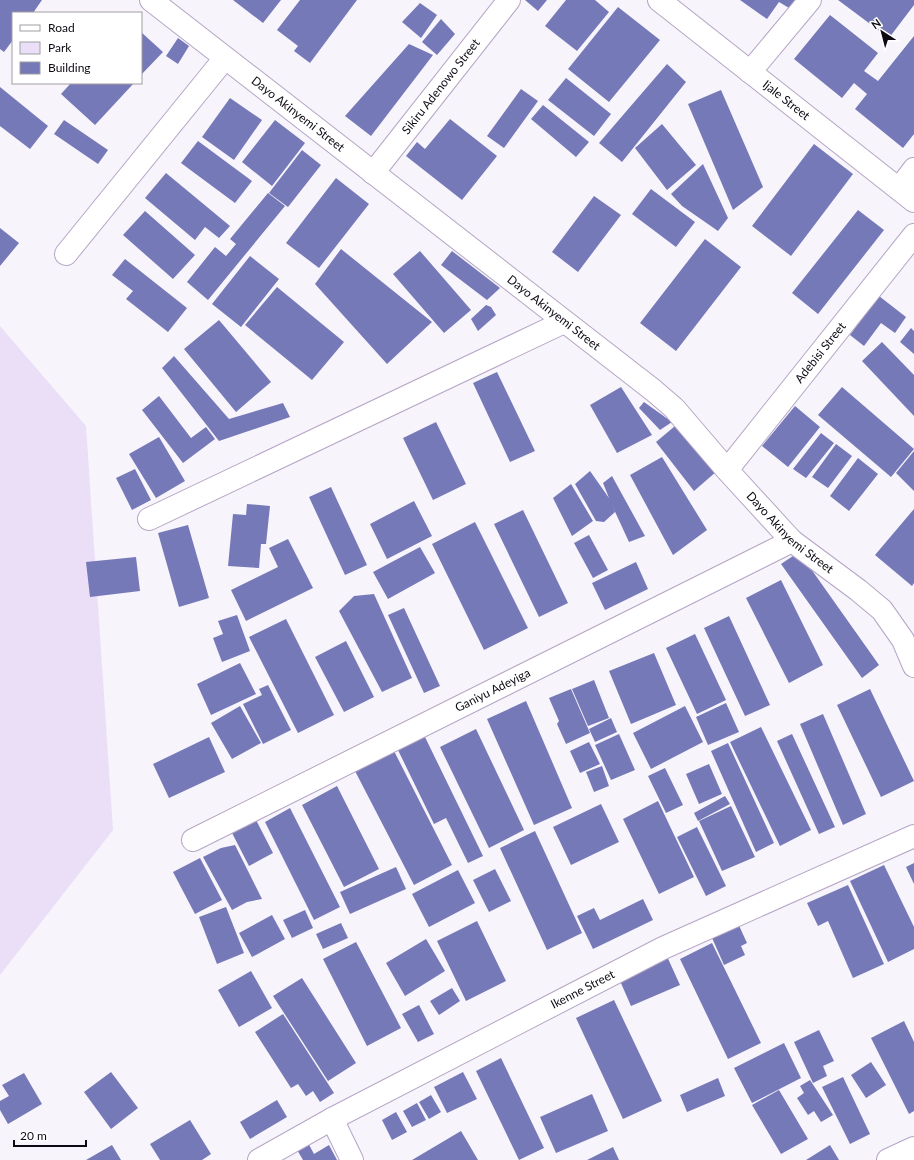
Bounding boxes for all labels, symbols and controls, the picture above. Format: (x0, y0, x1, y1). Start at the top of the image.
legend (12, 12, 142, 84)
north arrow (862, 12, 902, 52)
text: N (869, 16, 883, 31)
text: Road (48, 20, 75, 35)
street label: Sikiru Adenowo Street (398, 35, 483, 137)
text: Park (48, 40, 72, 55)
text: Building (48, 60, 91, 75)
street label: Dayo Akinyemi Street (249, 73, 348, 155)
street label: Ijale Street (760, 77, 814, 124)
street label: Dayo Akinyemi Street (504, 272, 604, 354)
street label: Adebisi Street (791, 318, 849, 386)
street label: Dayo Akinyemi Street (744, 488, 837, 577)
street label: Ganiyu Adeyiga (452, 665, 533, 715)
street label: Ikenne Street (548, 966, 618, 1012)
scale bar (14, 1122, 86, 1148)
text: 20 m (20, 1128, 47, 1143)

